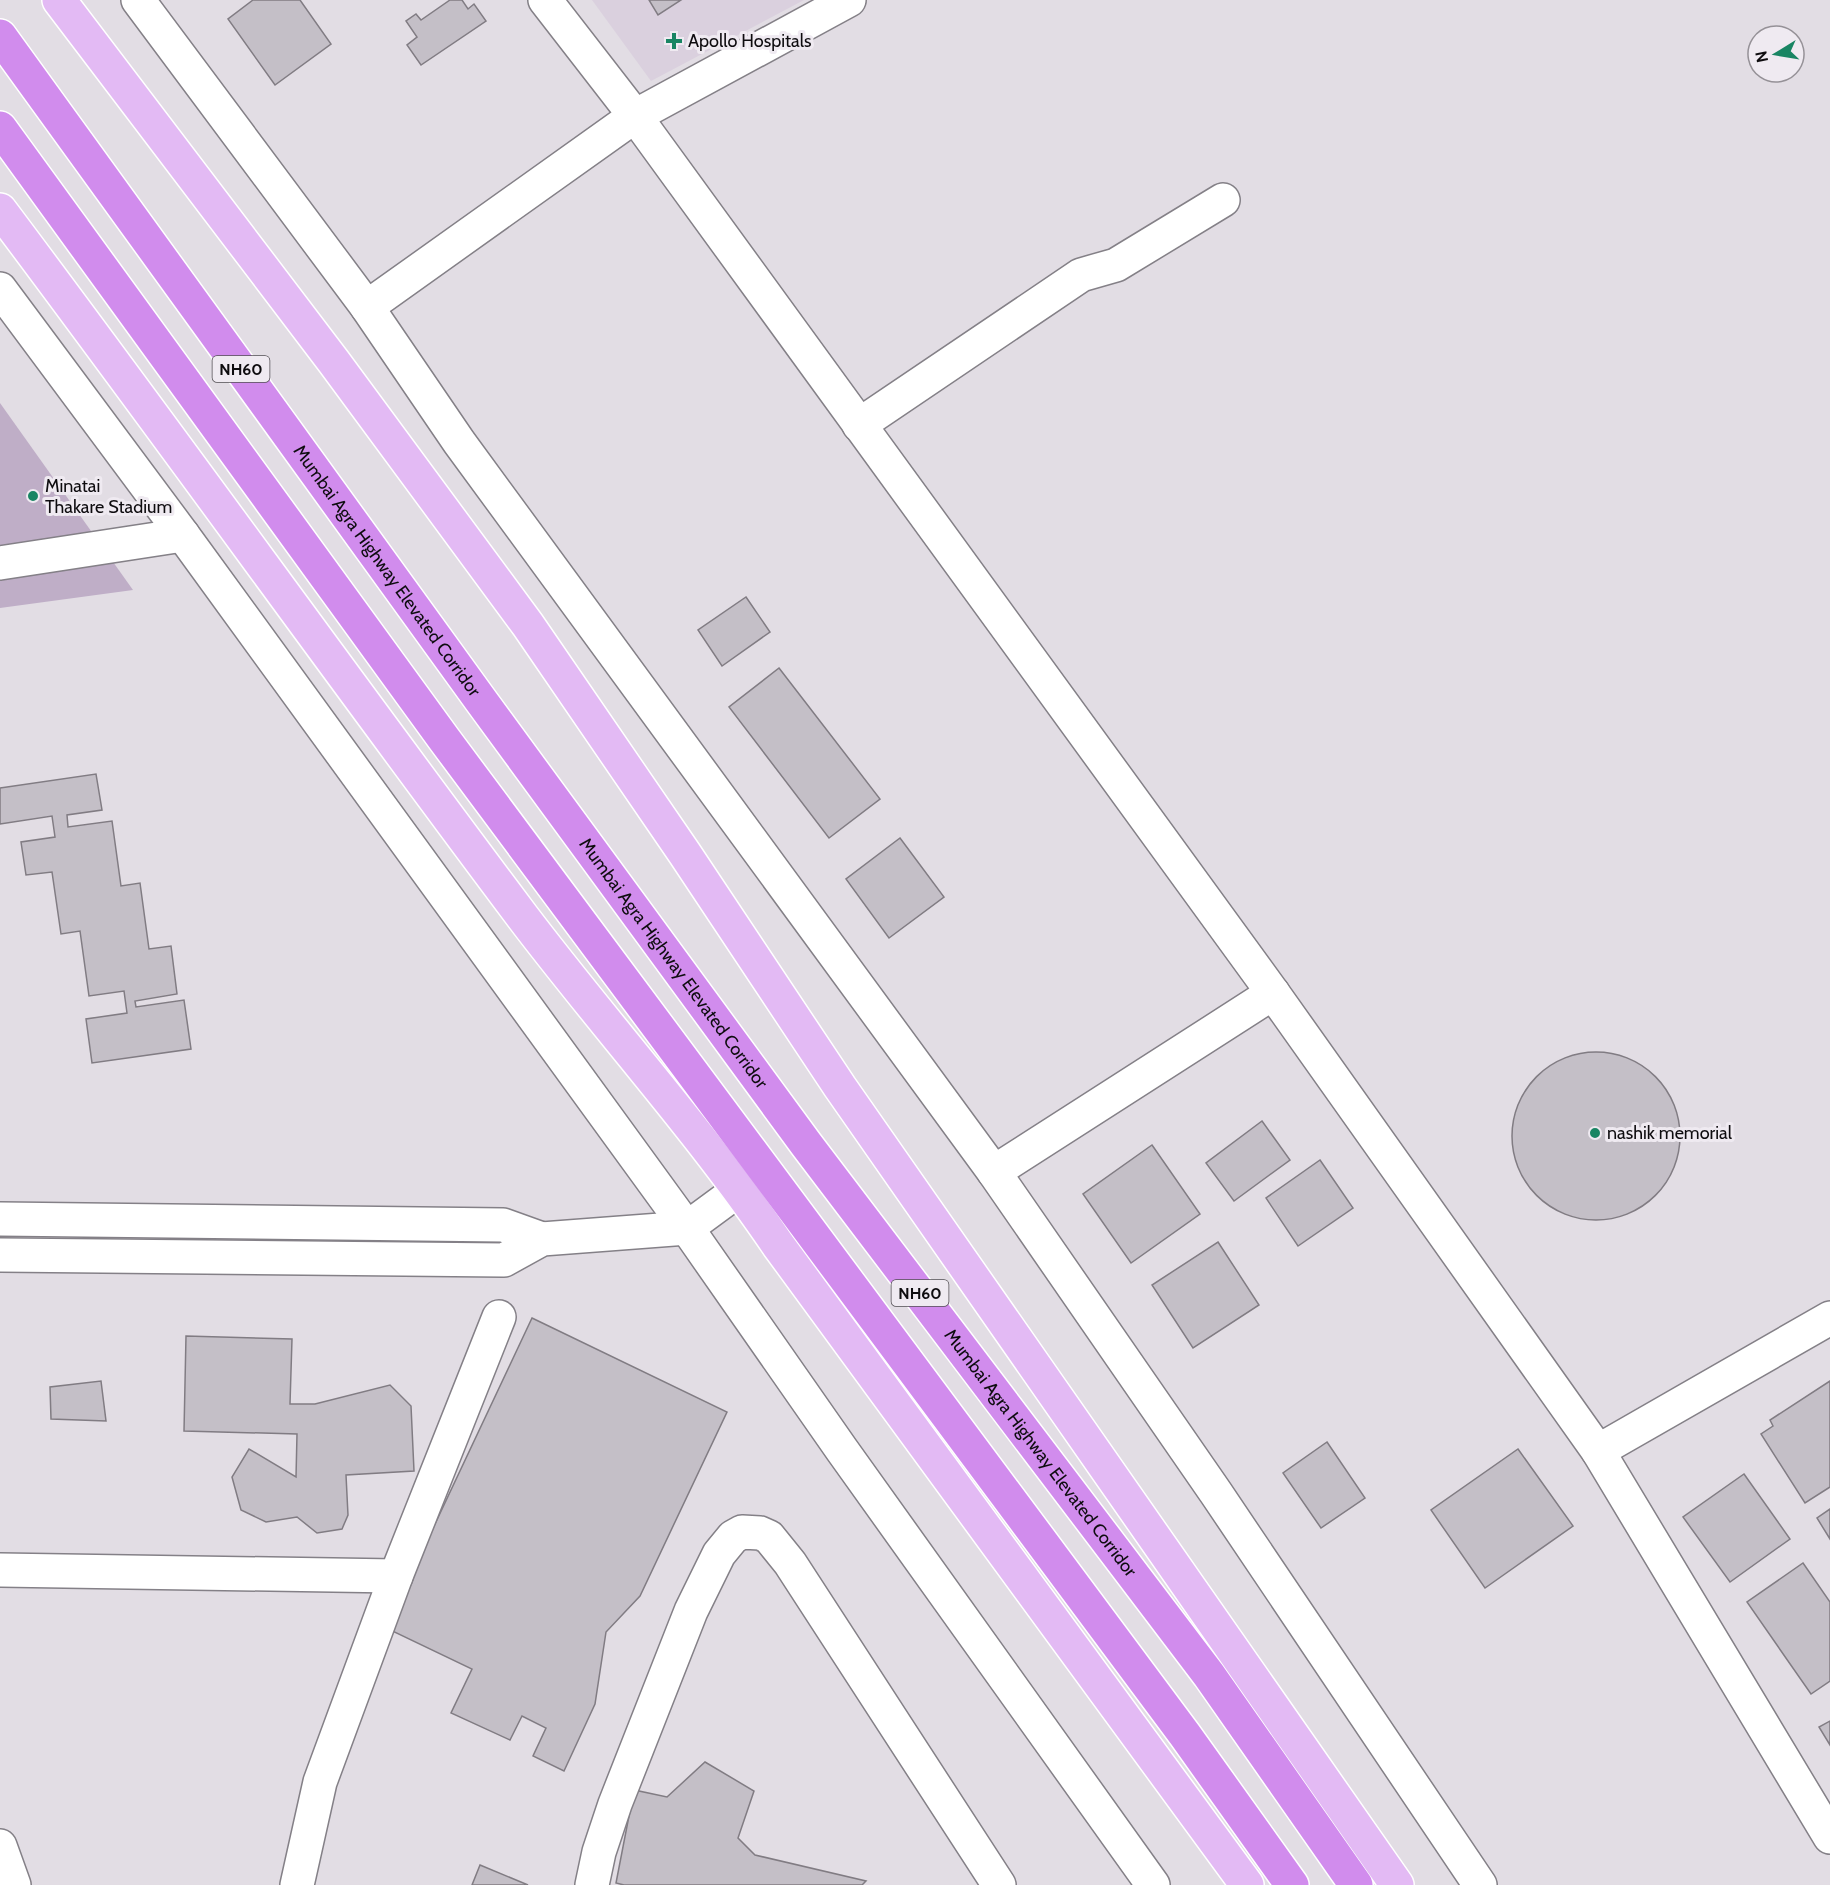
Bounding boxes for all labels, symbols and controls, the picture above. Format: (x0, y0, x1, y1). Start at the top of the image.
north arrow (1746, 24, 1806, 84)
place label: Apollo Hospitals (688, 30, 811, 52)
marker: Apollo Hospitals (665, 32, 683, 50)
text: N (1751, 49, 1772, 64)
road number: NH60 (212, 356, 270, 382)
street label: Mumbai Agra Highway Elevated Corridor (289, 441, 485, 701)
place label: Minatai Thakare Stadium (45, 475, 172, 518)
marker: Minatai Thakare Stadium (26, 489, 40, 503)
street label: Mumbai Agra Highway Elevated Corridor (574, 834, 773, 1093)
place label: nashik memorial (1607, 1122, 1733, 1144)
marker: nashik memorial (1588, 1126, 1602, 1140)
road number: NH60 (892, 1280, 948, 1306)
street label: Mumbai Agra Highway Elevated Corridor (939, 1325, 1142, 1581)

